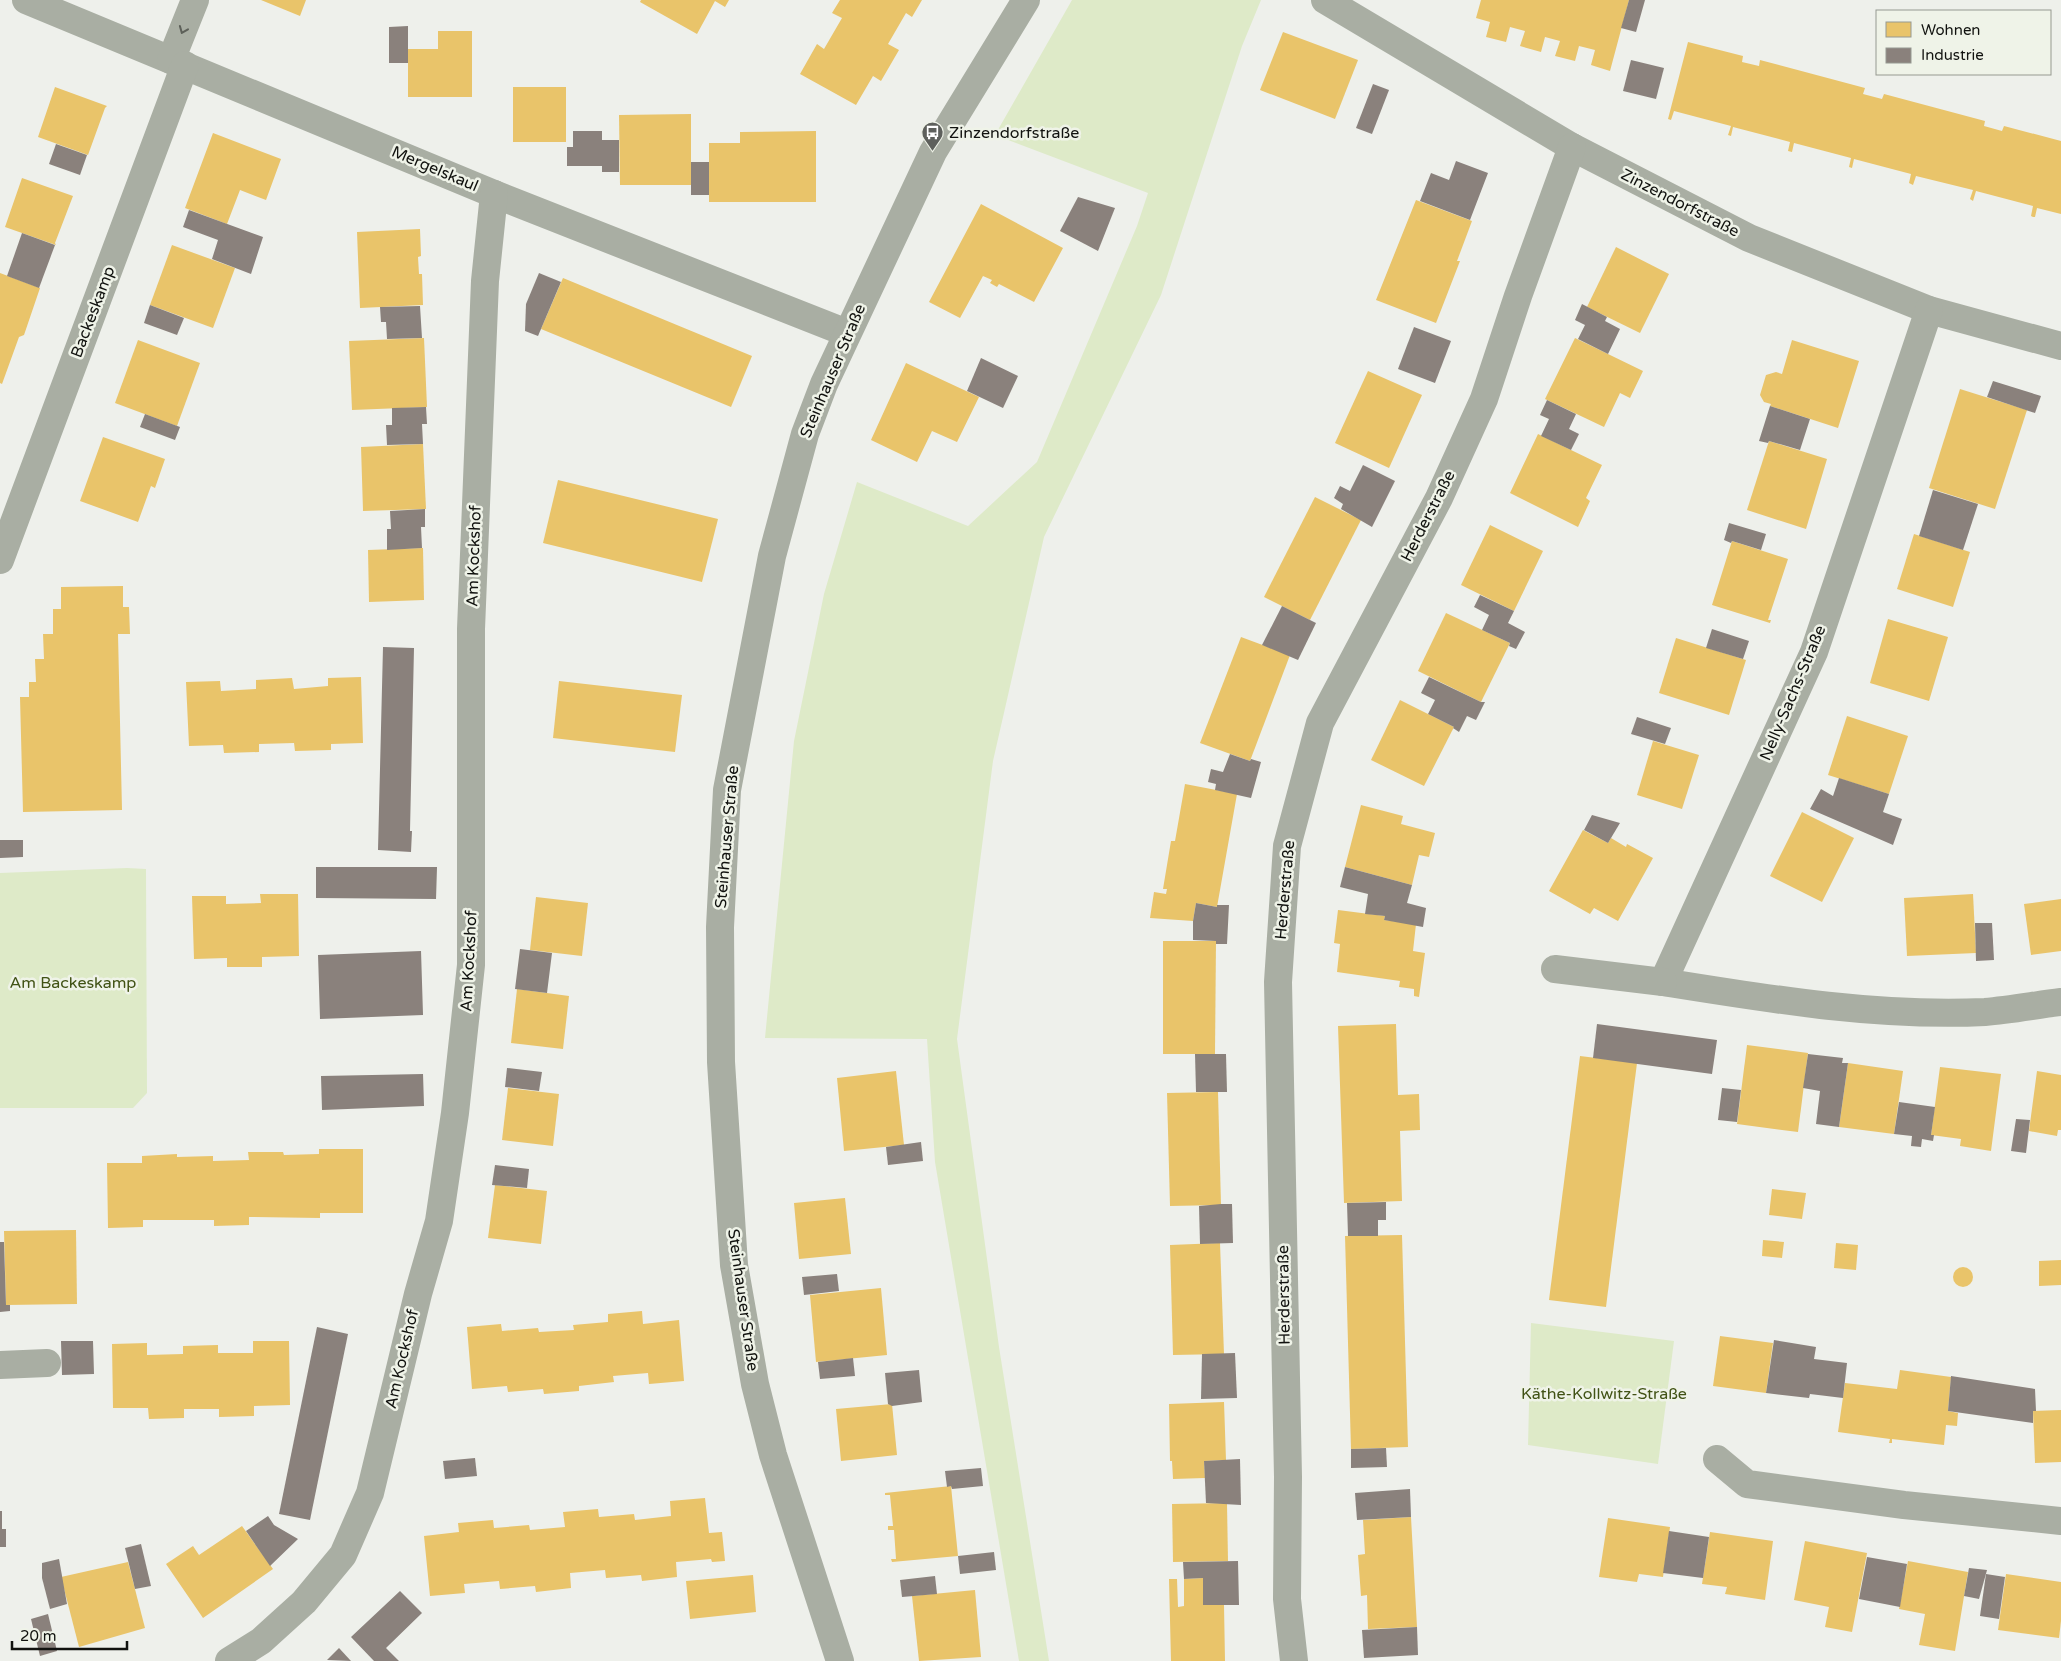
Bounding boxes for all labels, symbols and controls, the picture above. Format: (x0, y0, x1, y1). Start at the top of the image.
legend (1876, 10, 2051, 75)
text: Wohnen (1921, 21, 1981, 39)
one-way arrow (179, 25, 189, 34)
text: Industrie (1921, 46, 1984, 64)
bus stop icon: Zinzendorfstraße (921, 121, 945, 152)
place label: Zinzendorfstraße (949, 123, 1079, 143)
street label: Mergelskaul (389, 142, 481, 196)
street label: Zinzendorfstraße (1617, 164, 1743, 242)
street label: Backeskamp (66, 263, 120, 361)
street label: Steinhauser Straße (796, 301, 870, 441)
street label: Herderstraße (1396, 467, 1460, 565)
street label: Am Kockshof (462, 504, 486, 607)
street label: Nelly-Sachs-Straße (1755, 622, 1831, 764)
street label: Steinhauser Straße (711, 765, 743, 909)
street label: Herderstraße (1271, 839, 1299, 941)
street label: Am Kockshof (456, 909, 482, 1012)
park label: Am Backeskamp (10, 973, 136, 993)
street label: Steinhauser Straße (723, 1228, 763, 1372)
street label: Herderstraße (1273, 1245, 1295, 1345)
street label: Am Kockshof (381, 1306, 423, 1411)
park label: Käthe-Kollwitz-Straße (1521, 1384, 1687, 1404)
scale bar (12, 1618, 128, 1650)
text: 20 m (20, 1627, 57, 1645)

